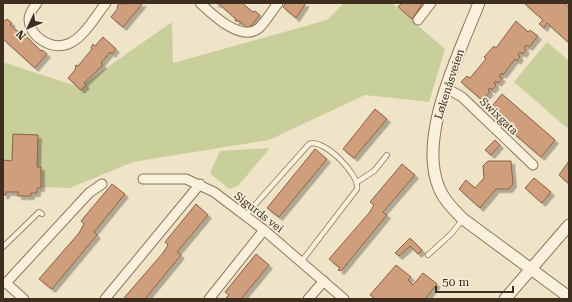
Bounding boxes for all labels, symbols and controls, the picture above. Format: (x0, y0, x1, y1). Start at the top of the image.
north arrow (8, 8, 48, 48)
text: N (13, 27, 29, 42)
street label: Løkenåsveien (432, 47, 467, 121)
street label: Swixgata (477, 95, 520, 138)
street label: Sigurds vei (232, 189, 286, 236)
scale bar (436, 268, 513, 294)
text: 50 m (442, 275, 469, 289)

